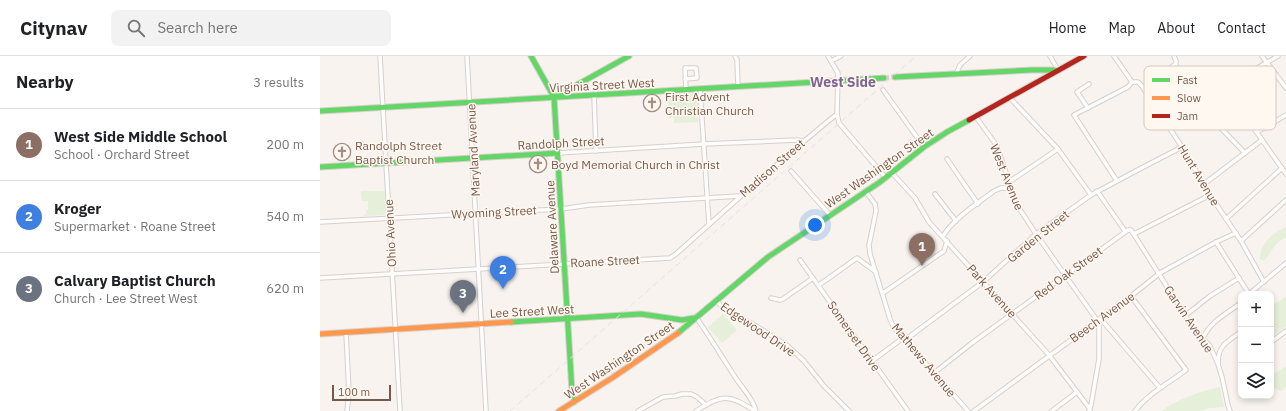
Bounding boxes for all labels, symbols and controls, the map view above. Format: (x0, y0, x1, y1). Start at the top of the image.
search box (111, 10, 391, 46)
text: Citynav (20, 16, 87, 40)
icon: search (125, 17, 147, 39)
text: Search here (157, 18, 238, 37)
text: Home (1049, 19, 1086, 37)
text: Map (1108, 19, 1135, 37)
text: About (1157, 19, 1195, 37)
text: Contact (1217, 19, 1266, 37)
legend (1144, 66, 1276, 130)
text: Nearby (16, 71, 74, 93)
district label: West Side (810, 73, 876, 91)
text: Fast (1177, 73, 1198, 87)
text: 3 results (253, 74, 304, 91)
street label: Virginia Street West (549, 75, 655, 95)
place label: First Advent Christian Church (665, 89, 754, 118)
text: Slow (1177, 91, 1201, 105)
church icon: First Advent Christian Church (642, 93, 662, 113)
street label: Maryland Avenue (463, 103, 483, 197)
text: Jam (1177, 109, 1198, 123)
street label: West Washington Street (822, 125, 936, 211)
text: West Side Middle School (54, 127, 227, 146)
street label: Randolph Street (517, 133, 605, 153)
text: 1 (25, 136, 33, 153)
text: 200 m (266, 136, 304, 153)
street label: Madison Street (736, 136, 808, 200)
place label: Randolph Street Baptist Church (355, 138, 442, 167)
street label: Hunt Avenue (1175, 141, 1223, 209)
church icon: Randolph Street Baptist Church (332, 142, 352, 162)
street label: West Avenue (987, 142, 1027, 213)
text: School · Orchard Street (54, 146, 190, 163)
church icon: Boyd Memorial Church in Christ (528, 154, 548, 174)
place label: Boyd Memorial Church in Christ (551, 157, 720, 172)
street label: Delaware Avenue (542, 179, 562, 274)
street label: Ohio Avenue (381, 198, 399, 267)
text: Kroger (54, 199, 101, 218)
street label: Wyoming Street (451, 202, 537, 222)
street label: Garden Street (1004, 207, 1072, 265)
text: 2 (25, 208, 33, 225)
text: 540 m (266, 208, 304, 225)
your location (805, 215, 825, 235)
text: Supermarket · Roane Street (54, 218, 216, 235)
pin: 1 (909, 233, 935, 266)
street label: Red Oak Street (1031, 243, 1105, 303)
street label: Roane Street (570, 252, 640, 270)
pin: 2 (490, 256, 516, 289)
street label: Park Avenue (964, 261, 1020, 321)
text: Calvary Baptist Church (54, 271, 216, 290)
text: 3 (25, 280, 33, 297)
text: 620 m (266, 280, 304, 297)
pin: 3 (450, 280, 476, 313)
street label: Garvin Avenue (1161, 283, 1217, 356)
street label: Beech Avenue (1067, 288, 1138, 346)
text: Church · Lee Street West (54, 290, 198, 307)
map controls (1238, 291, 1274, 399)
button: + (1238, 291, 1274, 327)
street label: Edgewood Drive (718, 298, 799, 360)
street label: Somerset Drive (824, 298, 884, 374)
street label: Lee Street West (489, 301, 575, 321)
street label: West Washington Street (561, 318, 677, 402)
street label: Mathews Avenue (889, 320, 959, 400)
button: − (1238, 327, 1274, 363)
button: layers (1238, 363, 1274, 399)
scale bar (332, 383, 391, 402)
text: 100 m (338, 385, 370, 399)

